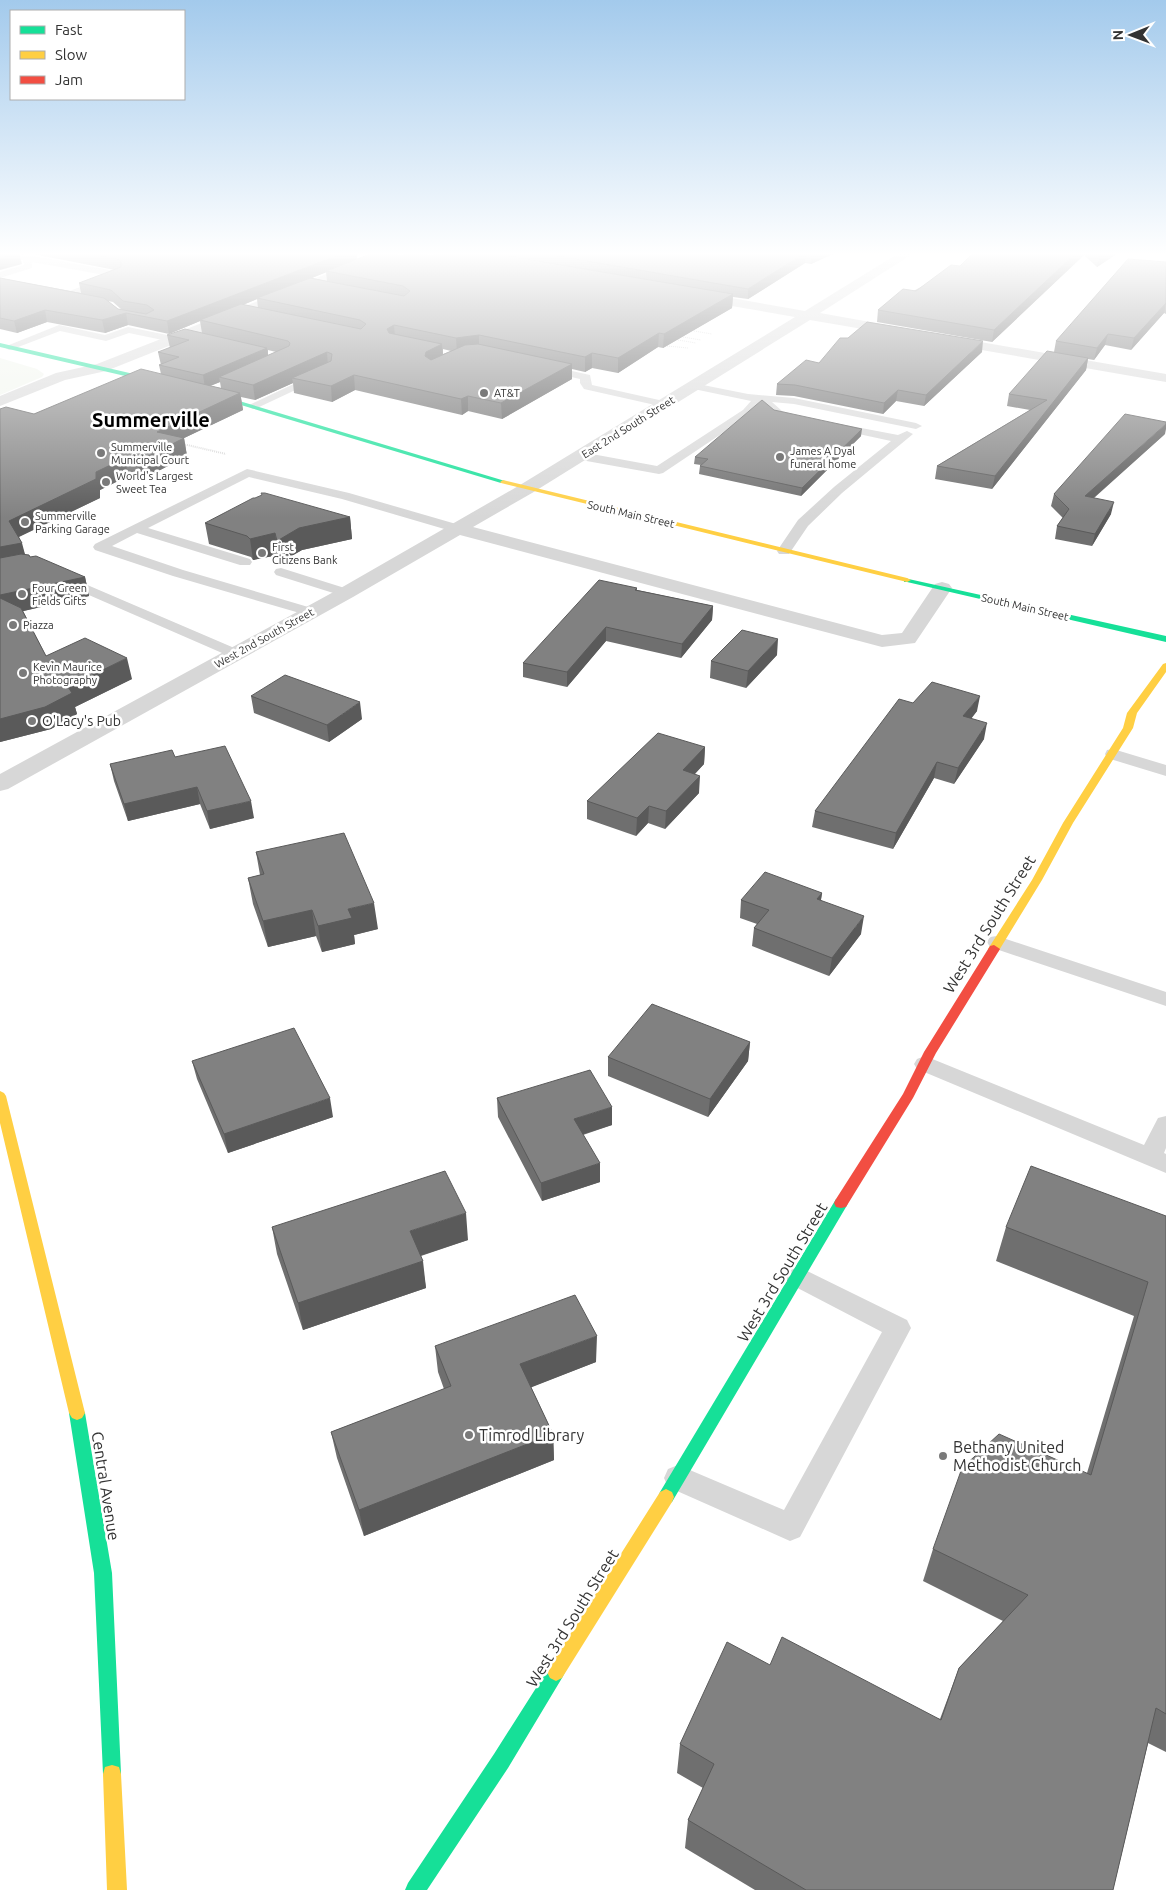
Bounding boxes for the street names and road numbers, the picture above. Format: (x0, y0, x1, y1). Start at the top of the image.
street label: East 2nd South Street (579, 393, 677, 460)
street label: South Main Street (586, 498, 676, 530)
street label: South Main Street (980, 591, 1070, 623)
street label: West 2nd South Street (212, 605, 316, 670)
street label: West 3rd South Street (939, 851, 1039, 996)
street label: West 3rd South Street (733, 1199, 831, 1345)
street label: Central Avenue (88, 1430, 124, 1542)
street label: West 3rd South Street (522, 1545, 622, 1690)

